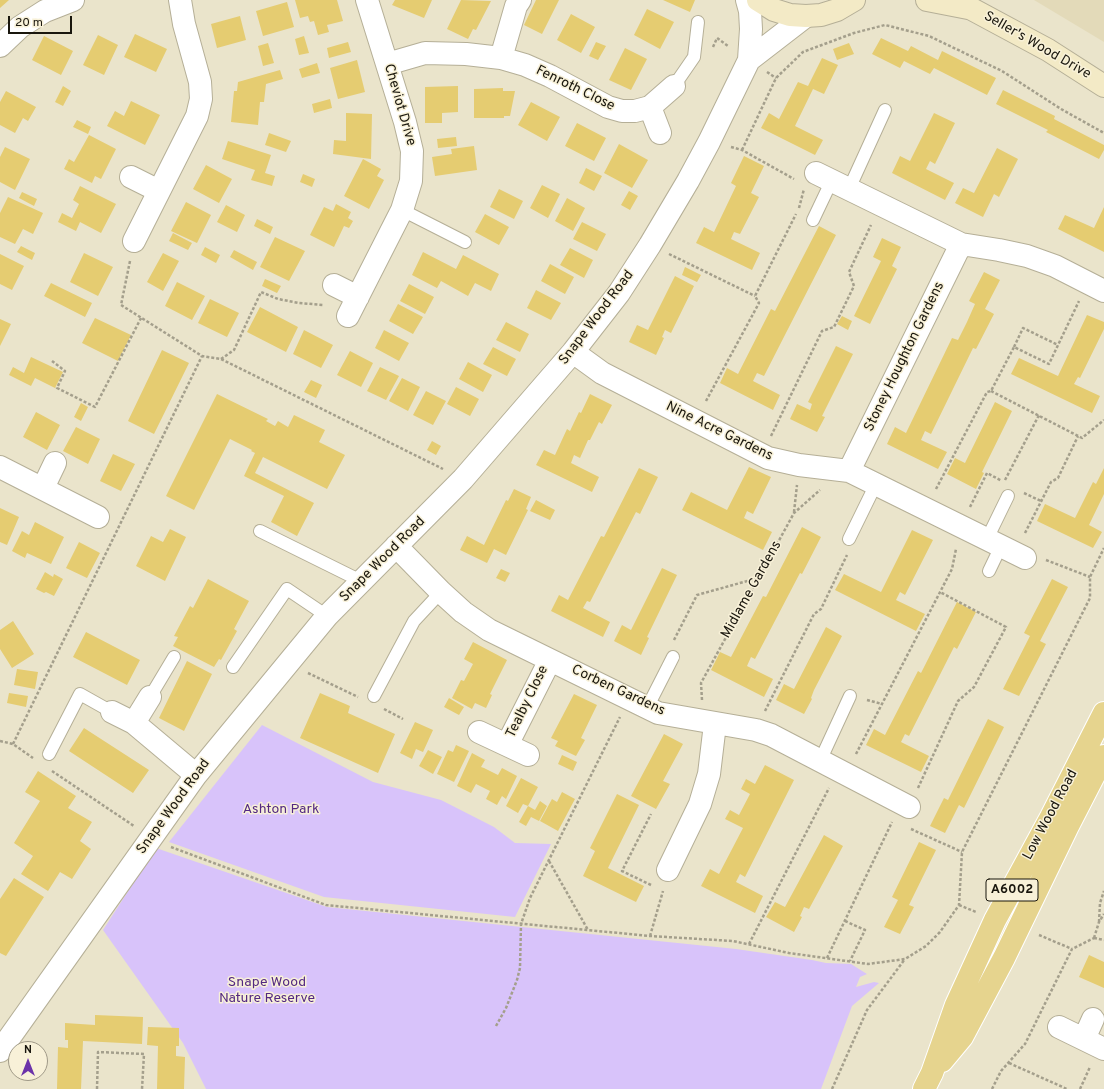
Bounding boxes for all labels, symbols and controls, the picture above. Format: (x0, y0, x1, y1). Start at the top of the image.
scale bar (10, 8, 74, 34)
street label: Seller's Wood Drive (980, 9, 1094, 83)
text: 20 m (15, 15, 43, 31)
street label: Cheviot Drive (379, 62, 419, 148)
street label: Fenroth Close (533, 63, 617, 115)
street label: Snape Wood Road (556, 267, 638, 369)
street label: Stoney Houghton Gardens (861, 279, 949, 435)
street label: Nine Acre Gardens (663, 399, 775, 465)
street label: Snape Wood Road (337, 514, 429, 606)
street label: Midlame Gardens (718, 538, 786, 642)
street label: Corben Gardens (568, 662, 668, 720)
street label: Tealby Close (503, 663, 553, 741)
street label: Snape Wood Road (134, 756, 214, 858)
street label: Low Wood Road (1020, 767, 1082, 863)
park label: Ashton Park (243, 802, 319, 818)
road number: A6002 (986, 879, 1038, 901)
park label: Snape Wood Nature Reserve (219, 975, 315, 1008)
north arrow (8, 1041, 48, 1081)
text: N (24, 1043, 32, 1057)

